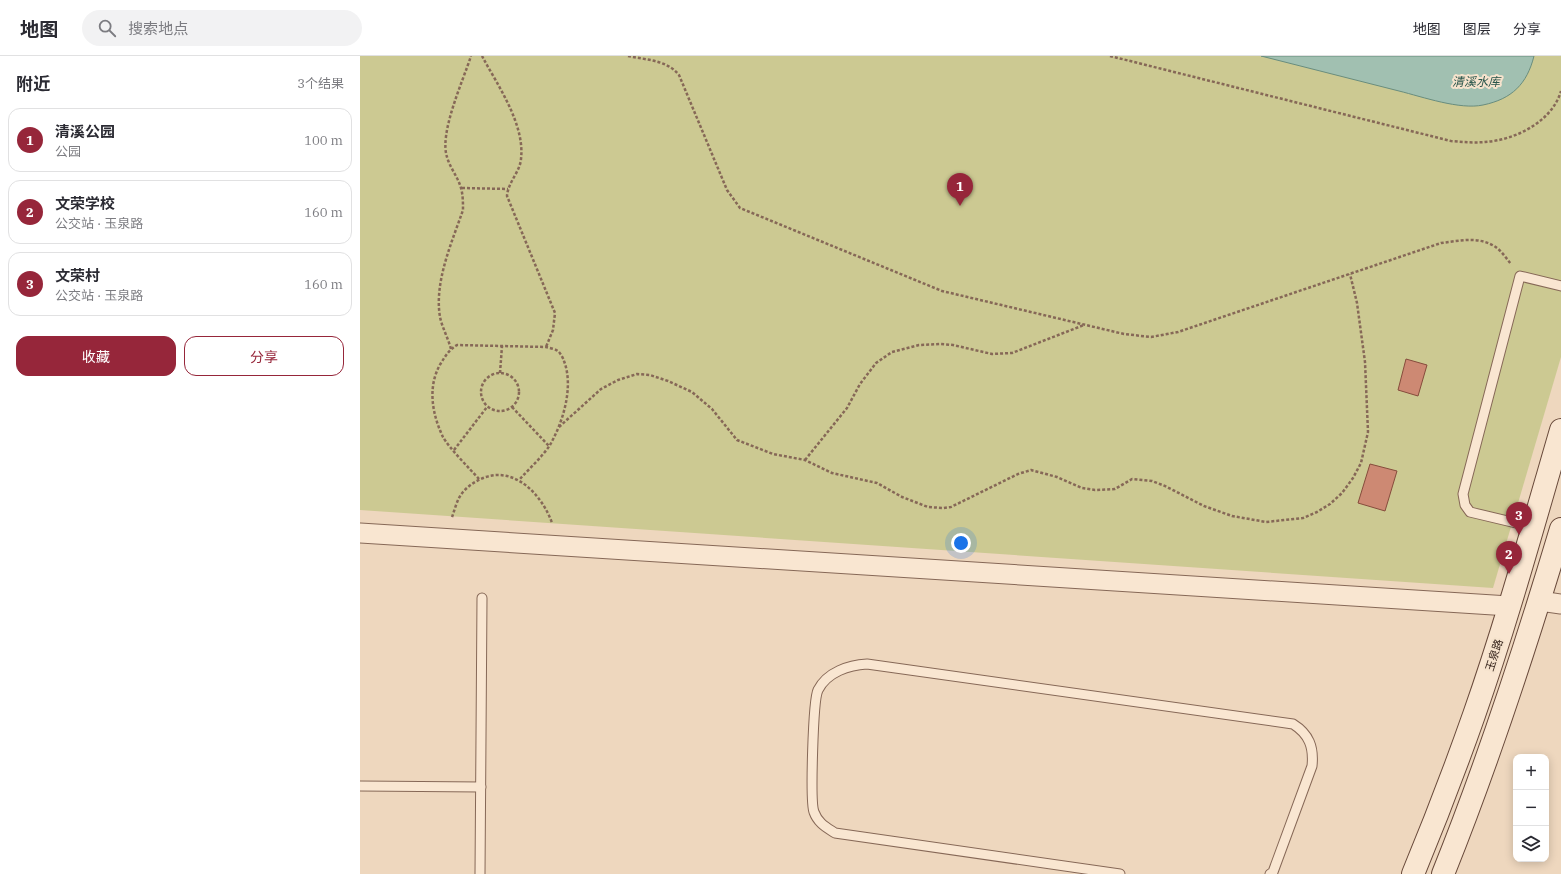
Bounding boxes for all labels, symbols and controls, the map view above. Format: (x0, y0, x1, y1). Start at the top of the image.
search box (82, 10, 362, 46)
text: 地图 (20, 17, 58, 41)
icon: search (96, 17, 118, 39)
text: 搜索地点 (128, 19, 188, 38)
text: 地图 (1413, 20, 1441, 38)
text: 图层 (1463, 20, 1491, 38)
text: 分享 (1513, 20, 1541, 38)
text: 附近 (16, 73, 50, 95)
water label: 清溪水库 (1452, 74, 1502, 89)
text: 3个结果 (297, 75, 344, 92)
text: 清溪公园 (55, 122, 115, 141)
text: 1 (26, 132, 34, 149)
text: 100 m (304, 132, 343, 149)
text: 公园 (55, 143, 81, 160)
pin: 1 (947, 173, 973, 206)
text: 文荣学校 (55, 194, 115, 213)
text: 2 (26, 204, 34, 221)
text: 160 m (304, 204, 343, 221)
text: 公交站 · 玉泉路 (55, 215, 143, 232)
text: 文荣村 (55, 266, 100, 285)
text: 3 (26, 276, 34, 293)
text: 160 m (304, 276, 343, 293)
text: 公交站 · 玉泉路 (55, 287, 143, 304)
button: 收藏 (16, 336, 176, 376)
button: 分享 (184, 336, 344, 376)
pin: 3 (1506, 502, 1532, 535)
your location (951, 533, 971, 553)
pin: 2 (1496, 541, 1522, 574)
street label: 玉泉路 (1482, 637, 1506, 673)
map controls (1513, 754, 1549, 862)
button: + (1513, 754, 1549, 790)
button: − (1513, 790, 1549, 826)
button: layers (1513, 826, 1549, 862)

